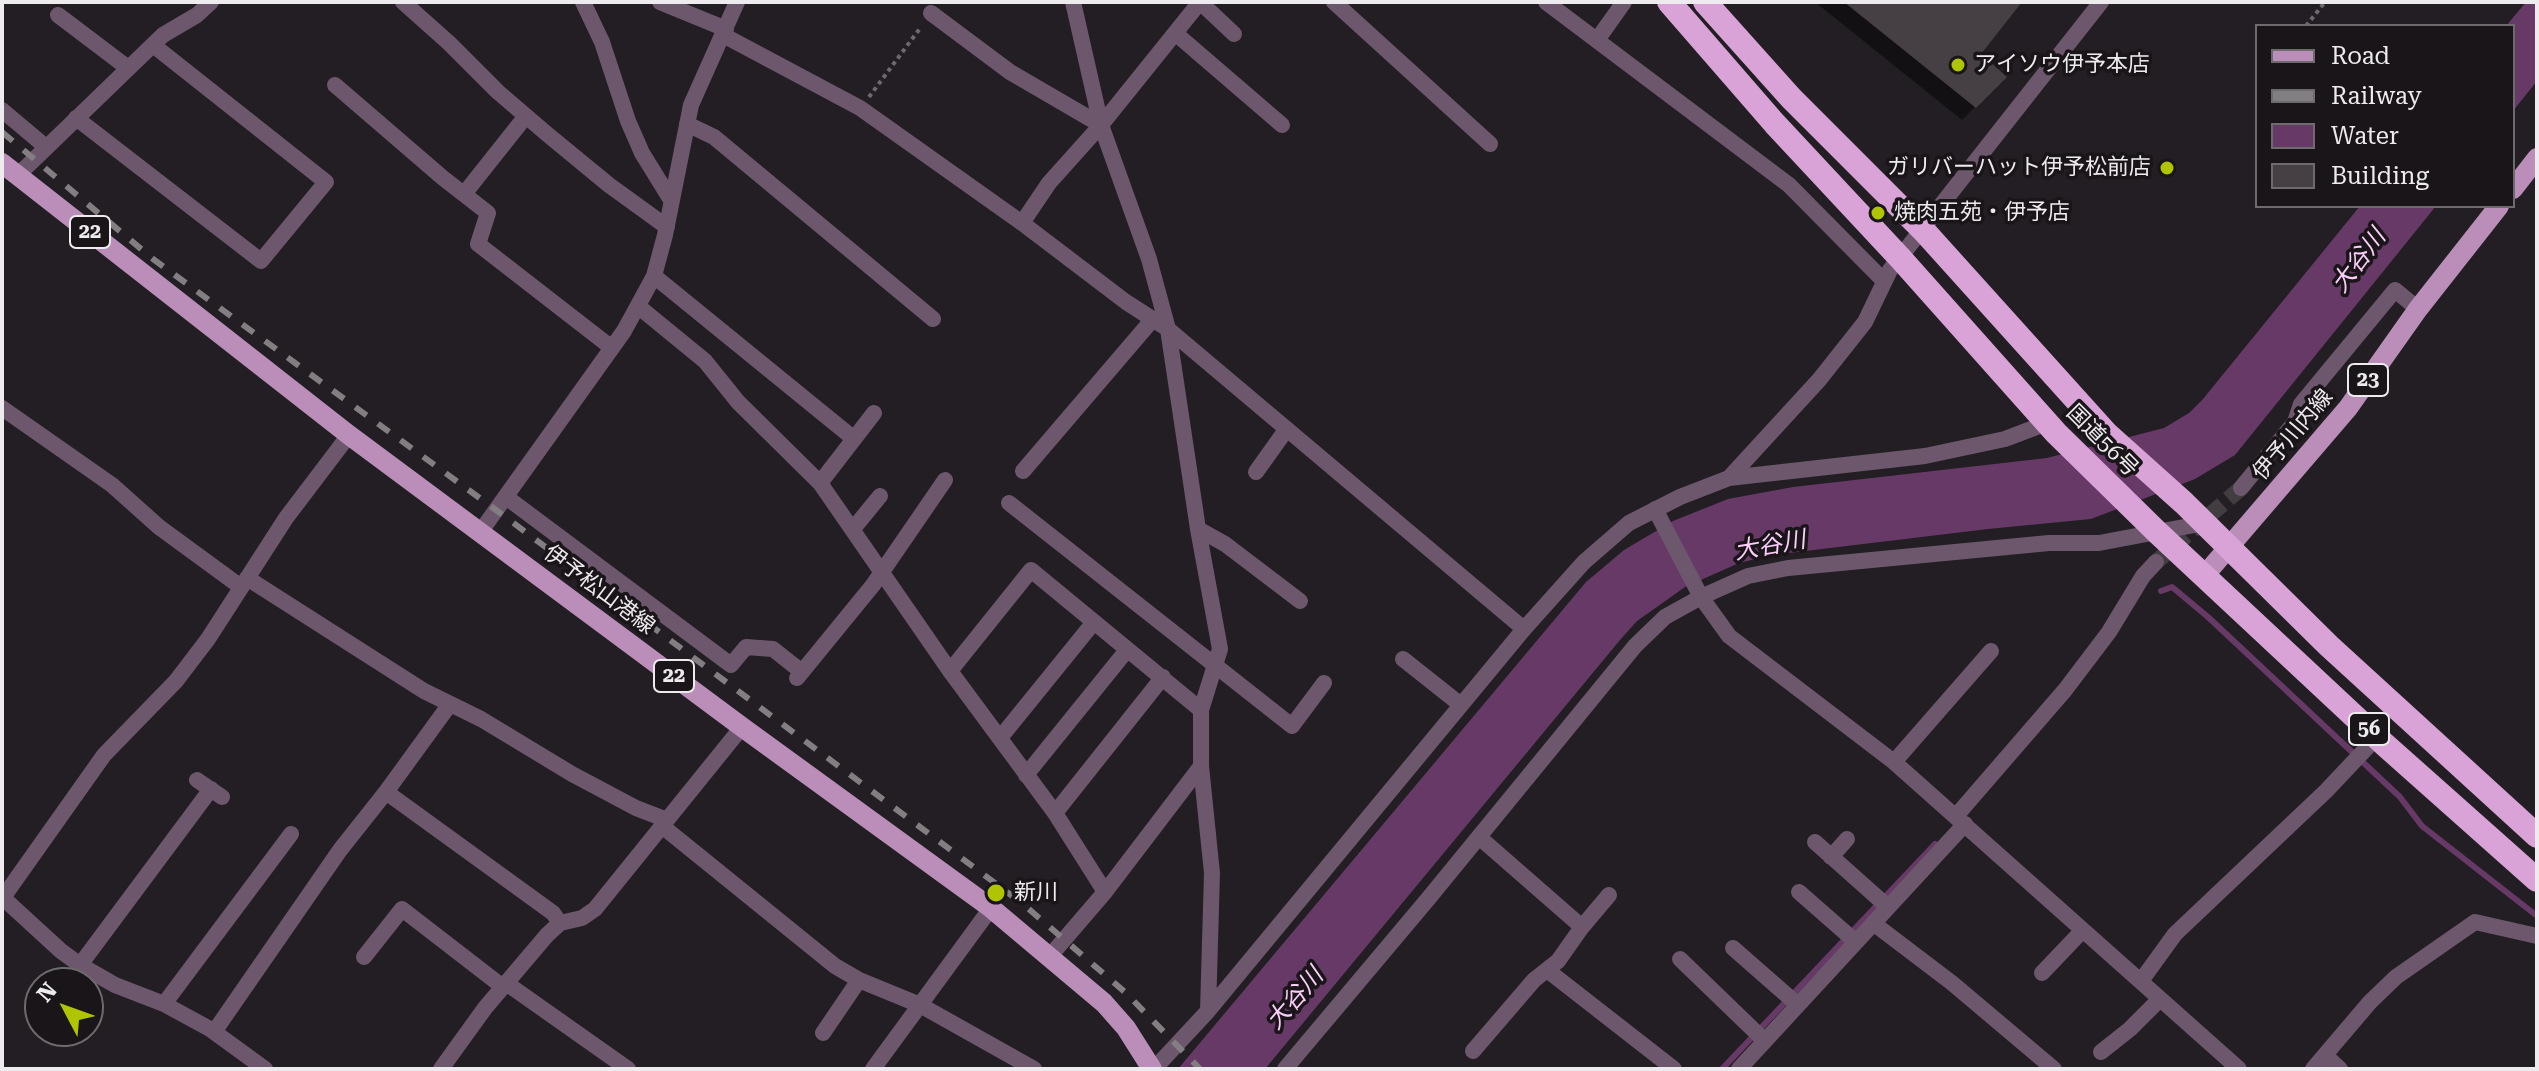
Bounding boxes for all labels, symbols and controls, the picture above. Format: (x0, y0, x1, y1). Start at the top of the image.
legend (2255, 24, 2515, 208)
text: Road (2331, 42, 2390, 70)
place label: アイソウ伊予本店 (1974, 52, 2150, 78)
marker: アイソウ伊予本店 (1949, 56, 1967, 74)
text: Railway (2331, 82, 2422, 110)
text: Water (2331, 122, 2399, 150)
place label: ガリバーハット伊予松前店 (1887, 155, 2151, 181)
marker: ガリバーハット伊予松前店 (2158, 159, 2176, 177)
text: Building (2331, 162, 2429, 190)
place label: 焼肉五苑・伊予店 (1894, 200, 2070, 226)
marker: 焼肉五苑・伊予店 (1869, 204, 1887, 222)
road number: 22 (70, 216, 110, 248)
water label: 大谷川 (2326, 224, 2392, 298)
road number: 23 (2348, 364, 2388, 396)
street label: 伊予川内線 (2248, 384, 2338, 486)
street label: 国道56号 (2061, 400, 2143, 482)
water label: 大谷川 (1732, 526, 1808, 566)
street label: 伊予松山港線 (538, 540, 660, 640)
road number: 22 (654, 660, 694, 692)
road number: 56 (2349, 713, 2389, 745)
place label: 新川 (1014, 880, 1058, 906)
marker: 新川 (985, 882, 1007, 904)
water label: 大谷川 (1261, 962, 1329, 1036)
north arrow (24, 967, 104, 1047)
text: N (32, 978, 62, 1007)

